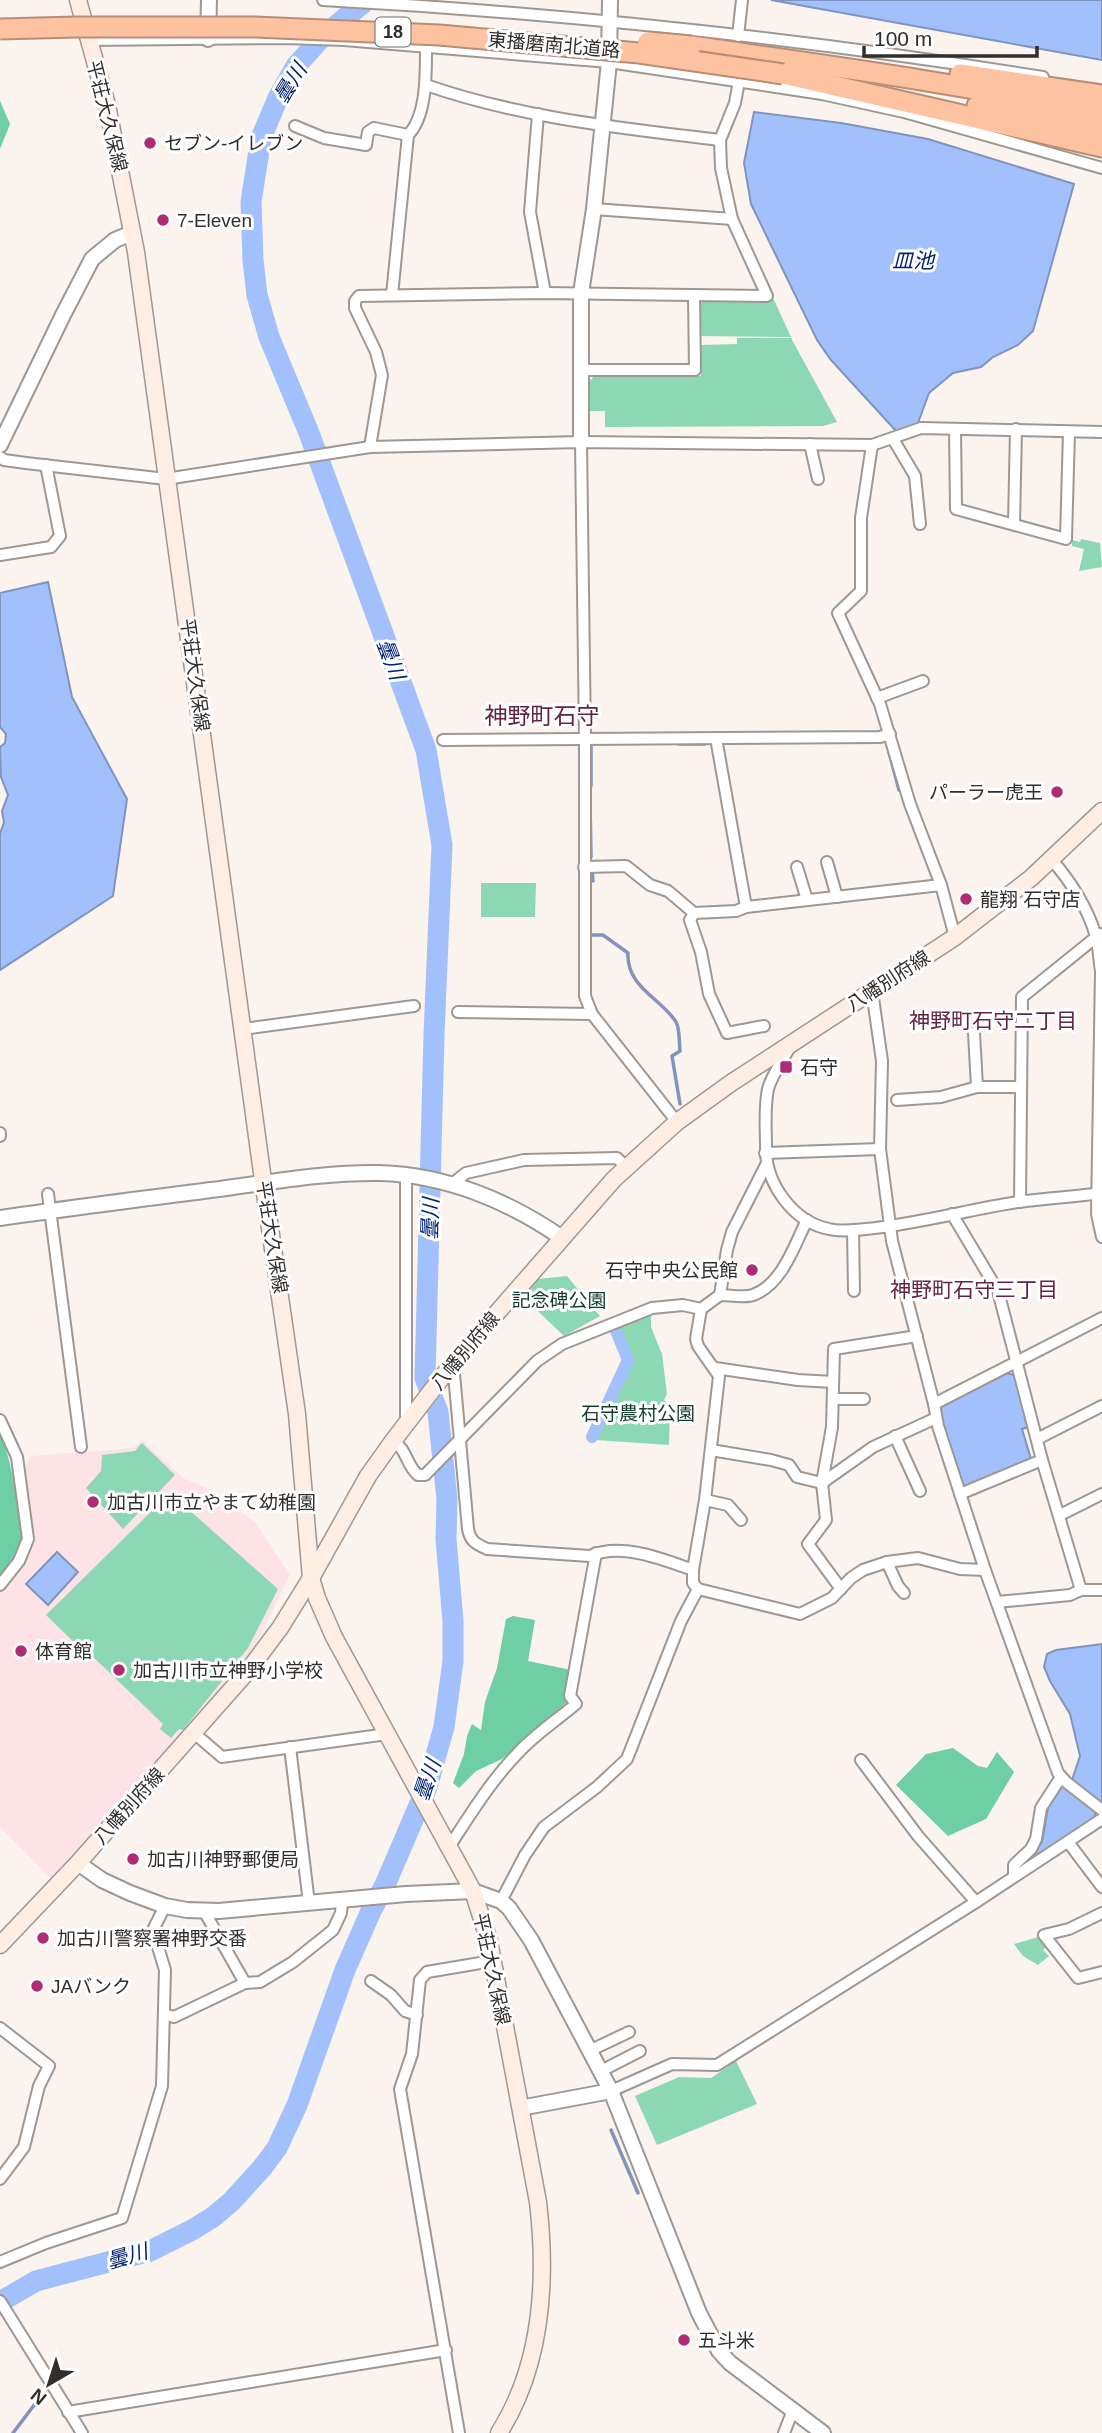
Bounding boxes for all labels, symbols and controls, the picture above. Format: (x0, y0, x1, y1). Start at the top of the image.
scale bar (864, 14, 1037, 58)
road number: 18 (376, 17, 410, 46)
text: 100 m (874, 27, 932, 50)
street label: 東播磨南北道路 (487, 29, 621, 61)
water label: 曇川 (269, 57, 312, 107)
street label: 平荘大久保線 (83, 58, 131, 174)
place label: セブン-イレブン (164, 133, 303, 154)
marker: セブン-イレブン (142, 135, 158, 151)
place label: 7-Eleven (177, 210, 252, 231)
marker: 7-Eleven (155, 212, 171, 228)
water label: 皿池 (892, 249, 936, 272)
street label: 平荘大久保線 (177, 617, 213, 733)
water label: 曇川 (373, 635, 410, 685)
district label: 神野町石守 (485, 703, 600, 729)
place label: パーラー虎王 (929, 782, 1043, 803)
marker: パーラー虎王 (1049, 784, 1065, 800)
place label: 龍翔 石守店 (980, 889, 1080, 910)
marker: 龍翔 石守店 (958, 891, 974, 907)
street label: 八幡別府線 (842, 946, 934, 1016)
district label: 神野町石守二丁目 (909, 1009, 1077, 1032)
place label: 石守 (800, 1057, 838, 1078)
marker: 石守 (778, 1059, 794, 1075)
street label: 平荘大久保線 (253, 1179, 291, 1295)
water label: 曇川 (418, 1196, 442, 1240)
place label: 石守中央公民館 (605, 1260, 738, 1281)
marker: 石守中央公民館 (744, 1262, 760, 1278)
district label: 神野町石守三丁目 (890, 1278, 1058, 1301)
park label: 記念碑公園 (511, 1290, 607, 1311)
street label: 八幡別府線 (426, 1308, 504, 1394)
park label: 石守農村公園 (581, 1403, 695, 1424)
place label: 加古川市立やまて幼稚園 (107, 1492, 316, 1513)
marker: 加古川市立やまて幼稚園 (85, 1494, 101, 1510)
place label: 体育館 (35, 1641, 92, 1662)
marker: 体育館 (13, 1643, 29, 1659)
place label: 加古川市立神野小学校 (133, 1660, 323, 1681)
marker: 加古川市立神野小学校 (111, 1662, 127, 1678)
water label: 曇川 (409, 1755, 445, 1804)
street label: 八幡別府線 (89, 1764, 169, 1848)
place label: 加古川神野郵便局 (147, 1849, 299, 1870)
marker: 加古川神野郵便局 (125, 1851, 141, 1867)
street label: 平荘大久保線 (470, 1911, 514, 2027)
place label: 加古川警察署神野交番 (57, 1928, 247, 1949)
marker: 加古川警察署神野交番 (35, 1930, 51, 1946)
place label: JAバンク (51, 1976, 131, 1997)
marker: JAバンク (29, 1978, 45, 1994)
water label: 曇川 (104, 2239, 152, 2273)
place label: 五斗米 (698, 2330, 755, 2351)
marker: 五斗米 (676, 2332, 692, 2348)
north arrow (14, 2349, 84, 2419)
text: N (27, 2384, 51, 2409)

